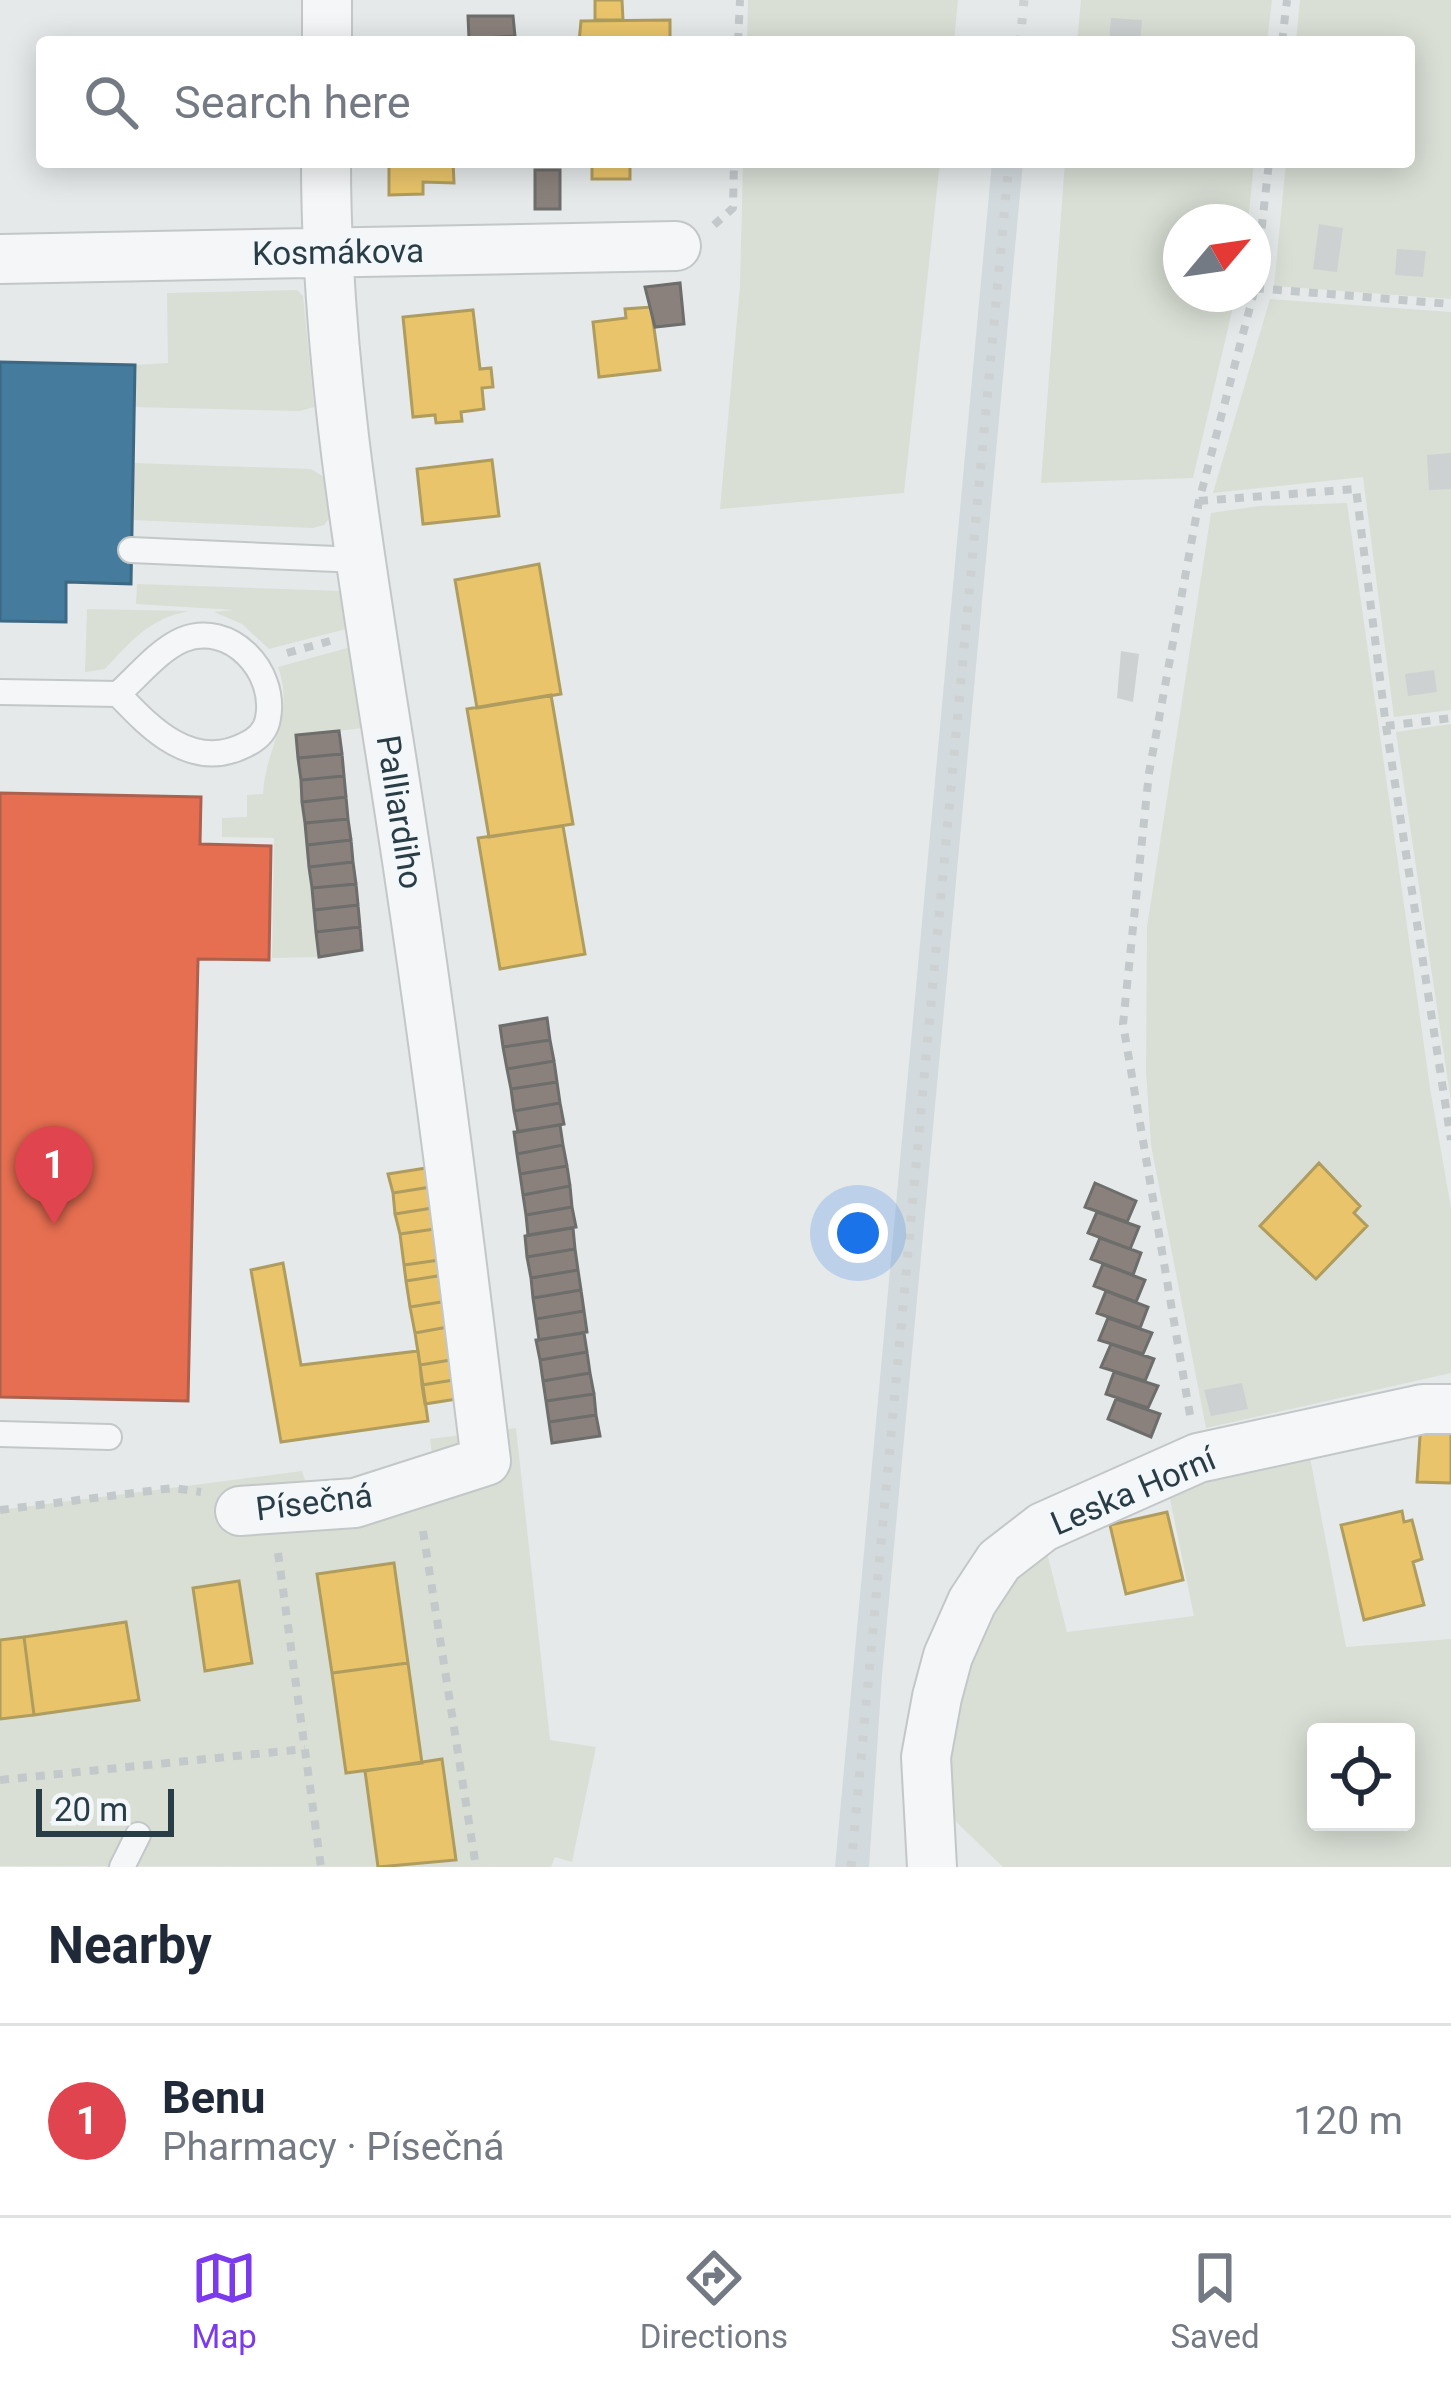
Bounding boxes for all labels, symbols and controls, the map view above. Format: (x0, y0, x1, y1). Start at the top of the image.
search box (36, 36, 1415, 168)
icon: search (78, 69, 144, 135)
text: Search here (174, 76, 411, 129)
north arrow (1163, 204, 1271, 312)
street label: Kosmákova (252, 231, 424, 273)
street label: Palliardiho (369, 732, 431, 892)
pin: 1 (15, 1126, 93, 1225)
your location (828, 1203, 888, 1263)
street label: Leska Horní (1045, 1438, 1223, 1543)
street label: Písečná (254, 1476, 374, 1528)
map controls (1307, 1723, 1415, 1831)
button: locate (1307, 1723, 1415, 1831)
scale bar (36, 1783, 174, 1836)
text: 20 m (54, 1790, 128, 1829)
text: Nearby (48, 1916, 212, 1975)
text: Benu (162, 2071, 265, 2124)
text: 1 (76, 2098, 98, 2144)
text: 120 m (1293, 2098, 1403, 2144)
text: Pharmacy · Písečná (162, 2124, 505, 2170)
tab: Map (191, 2245, 257, 2356)
tab: Directions (640, 2245, 788, 2356)
tab: Saved (1171, 2245, 1260, 2356)

